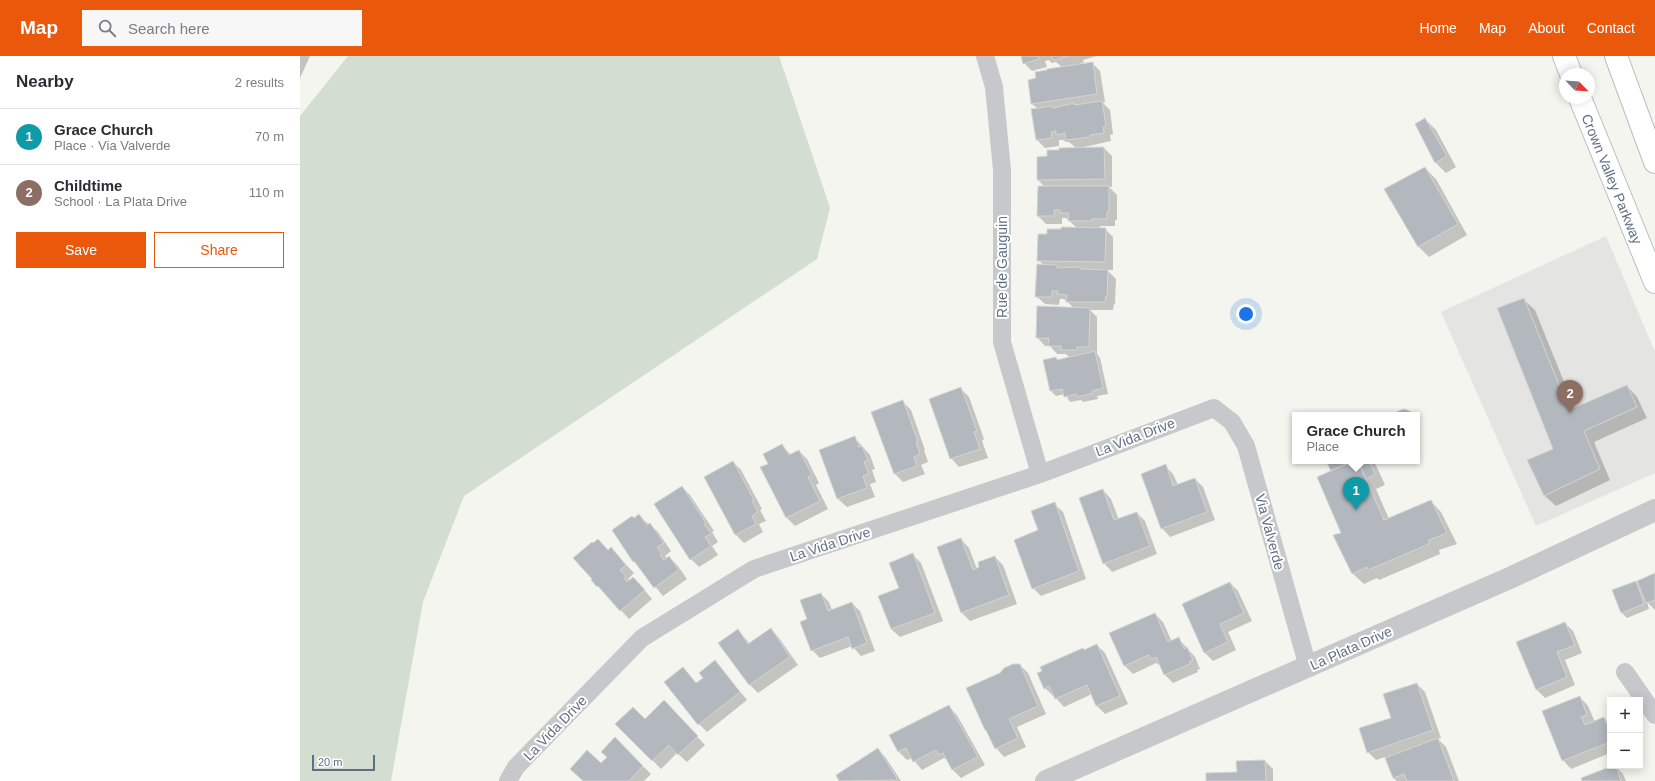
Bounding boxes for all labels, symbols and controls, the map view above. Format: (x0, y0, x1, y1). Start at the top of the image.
search box (82, 10, 362, 46)
text: Map (20, 17, 58, 38)
icon: search (96, 17, 118, 39)
text: Search here (128, 20, 210, 37)
text: Home (1420, 20, 1457, 36)
text: Map (1479, 20, 1506, 36)
text: About (1528, 20, 1565, 36)
text: Contact (1587, 20, 1635, 36)
north arrow (1559, 68, 1595, 104)
text: Nearby (16, 72, 74, 91)
text: 2 results (235, 75, 284, 90)
street label: Crown Valley Parkway (1579, 112, 1645, 246)
text: Grace Church (54, 121, 153, 138)
text: 1 (25, 129, 33, 144)
text: 70 m (255, 129, 284, 144)
text: Place · Via Valverde (54, 138, 171, 153)
text: Childtime (54, 177, 122, 194)
text: 2 (25, 185, 33, 200)
text: 110 m (249, 185, 284, 200)
text: School · La Plata Drive (54, 194, 187, 209)
street label: Rue de Gauguin (994, 216, 1010, 318)
button: Save (16, 232, 146, 268)
button: Share (154, 232, 284, 268)
your location (1236, 304, 1256, 324)
pin: 2 (1557, 380, 1583, 413)
popup (1292, 412, 1420, 464)
street label: La Vida Drive (1093, 414, 1177, 459)
text: Grace Church (1306, 422, 1406, 439)
text: Place (1306, 439, 1339, 454)
pin: 1 (1343, 477, 1369, 510)
street label: Via Valverde (1252, 492, 1288, 572)
street label: La Vida Drive (788, 523, 873, 565)
street label: La Plata Drive (1308, 623, 1395, 673)
street label: La Vida Drive (520, 692, 590, 764)
map controls (1607, 697, 1643, 769)
button: + (1607, 697, 1643, 733)
button: − (1607, 733, 1643, 769)
scale bar (312, 753, 375, 772)
text: 20 m (318, 756, 342, 768)

